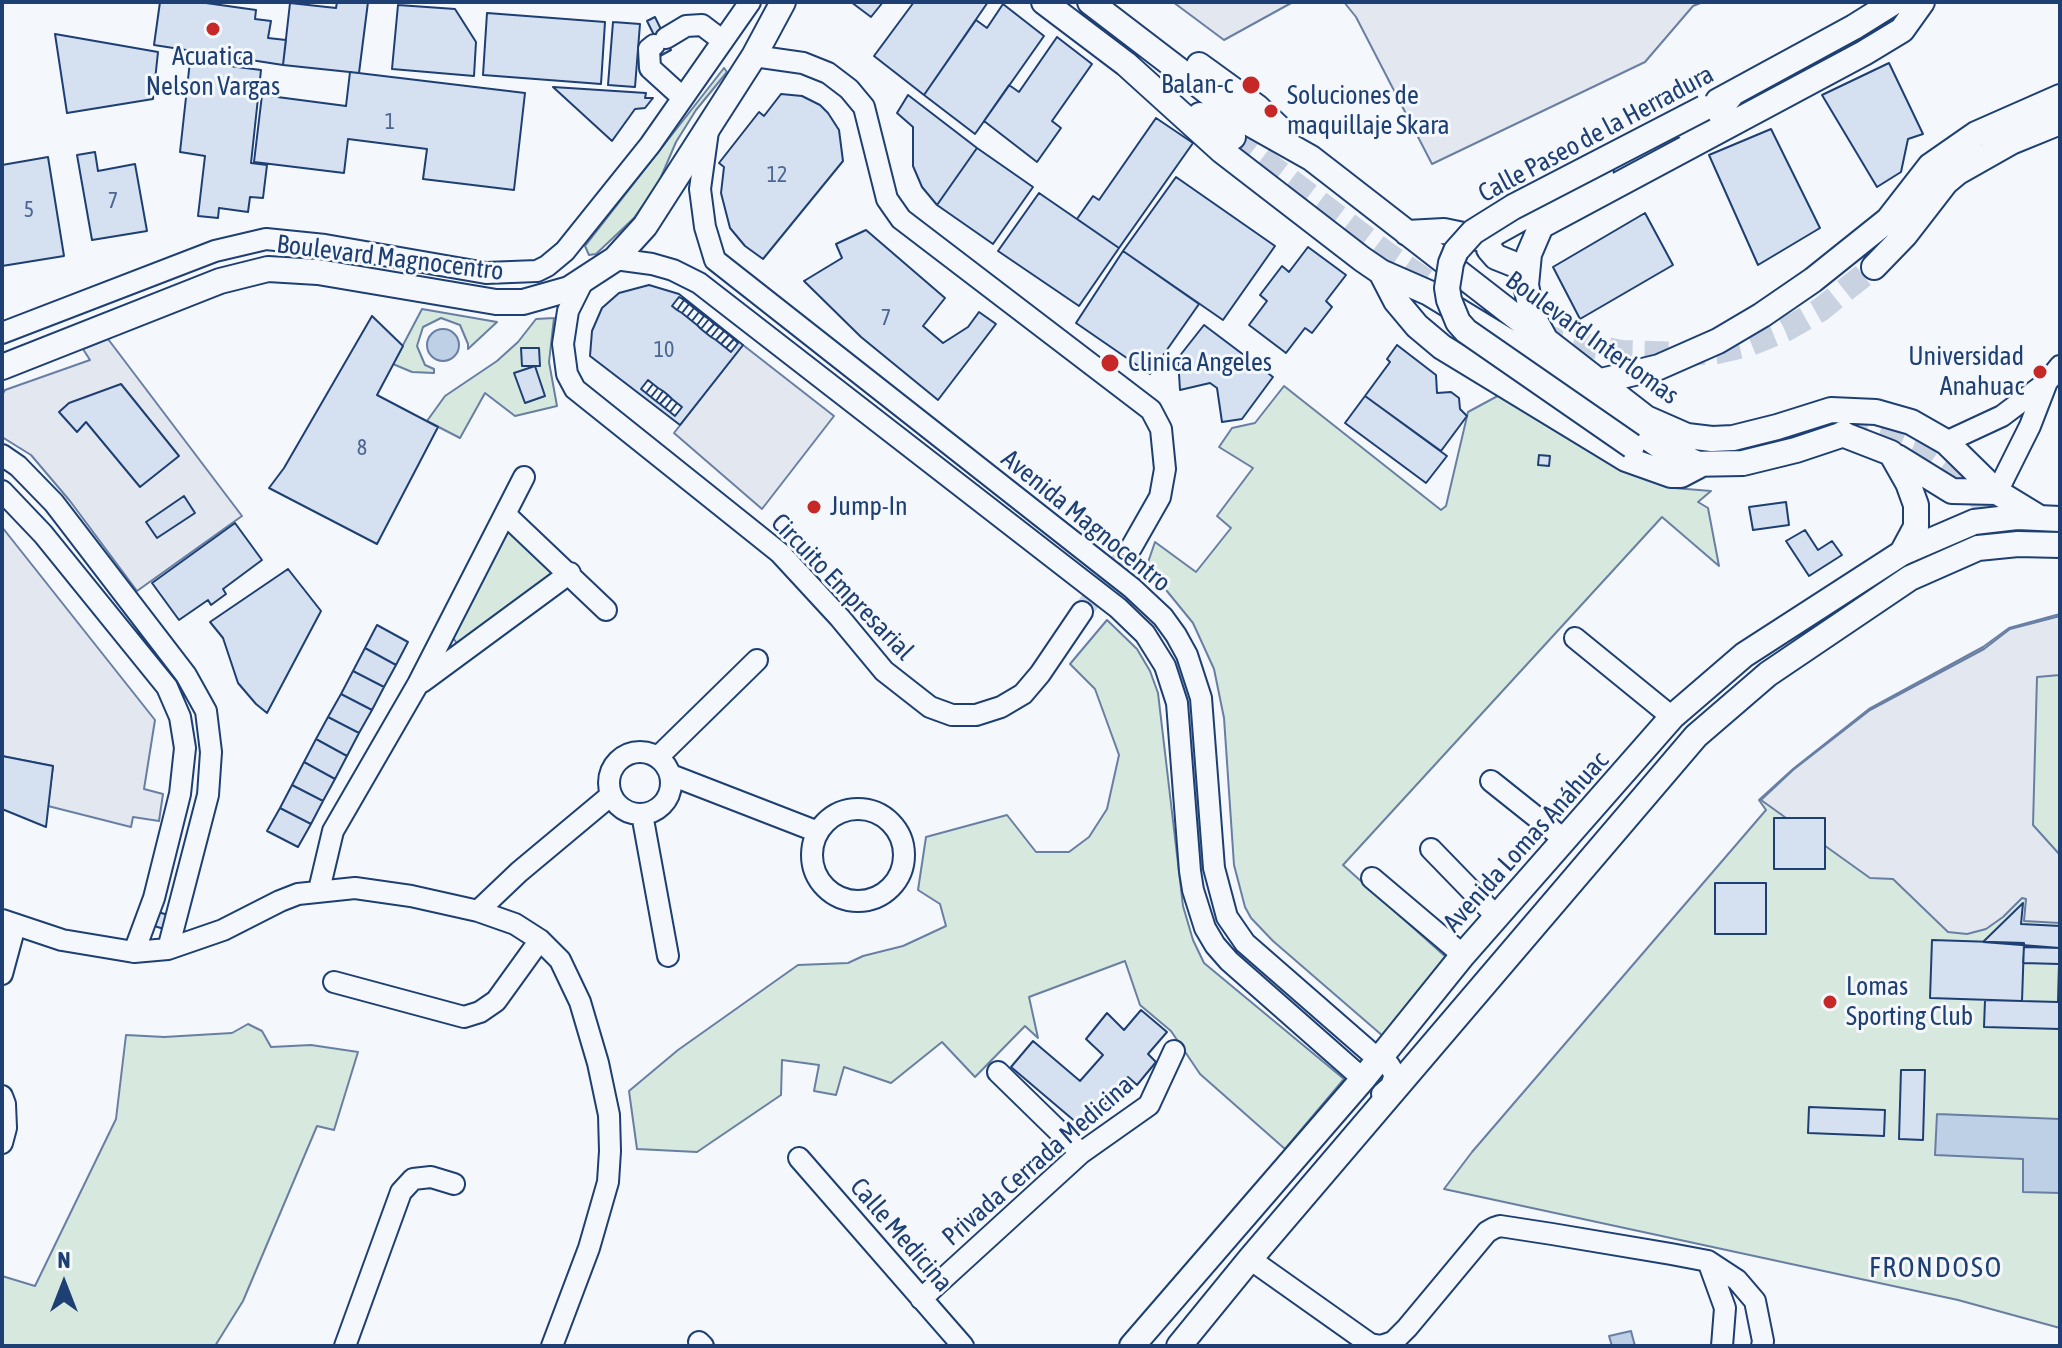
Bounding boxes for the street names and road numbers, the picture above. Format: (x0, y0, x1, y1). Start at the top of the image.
street label: Calle Paseo de la Herradura (1473, 59, 1719, 209)
street label: Boulevard Magnocentro (275, 229, 505, 287)
street label: Boulevard Interlomas (1499, 265, 1685, 411)
street label: Avenida Magnocentro (995, 443, 1177, 599)
street label: Circuito Empresarial (764, 507, 920, 667)
street label: Avenida Lomas Anáhuac (1437, 745, 1615, 939)
street label: Privada Cerrada Medicina (936, 1070, 1140, 1252)
street label: Calle Medicina (843, 1172, 959, 1298)

